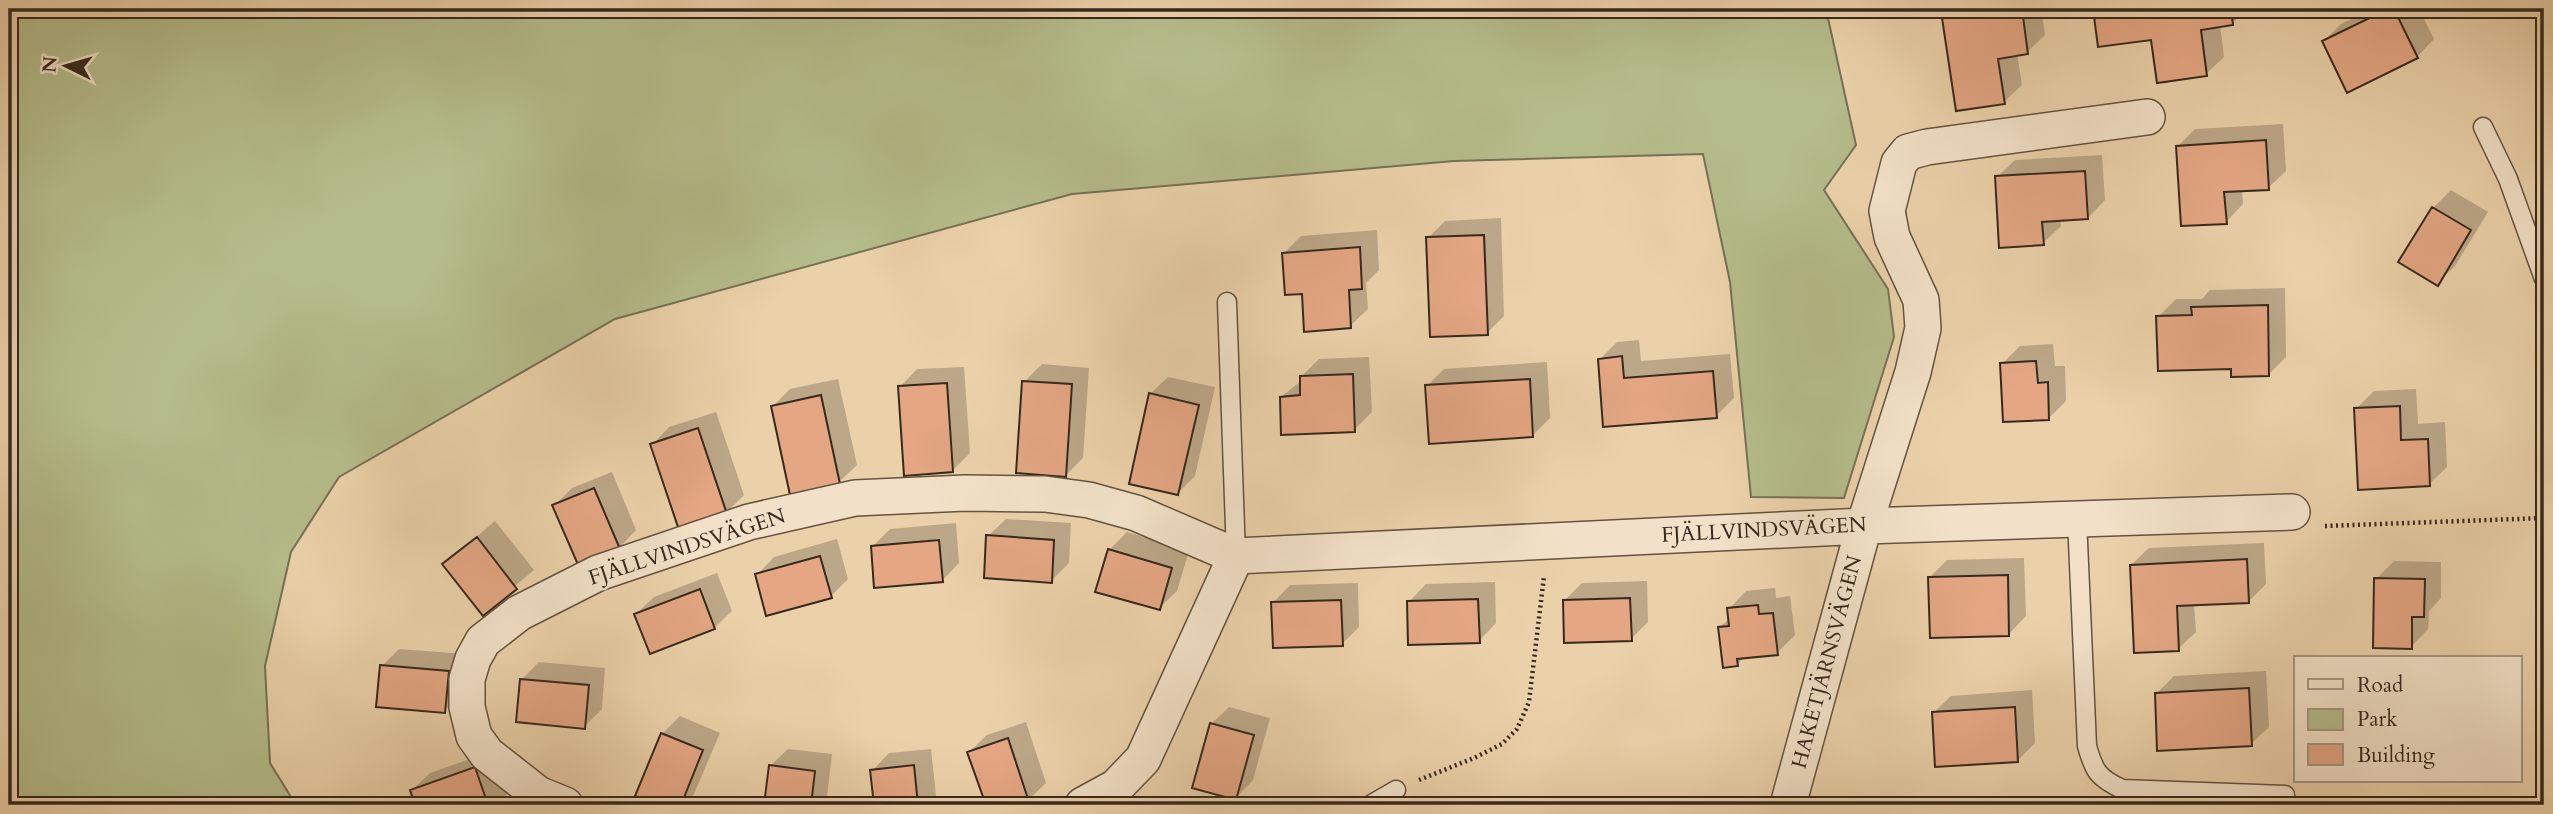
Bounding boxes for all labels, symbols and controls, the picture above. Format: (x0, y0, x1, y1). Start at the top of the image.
north arrow (32, 32, 102, 102)
text: N (36, 55, 64, 74)
street label: FJÄLLVINDSVÄGEN (585, 501, 789, 593)
street label: FJÄLLVINDSVÄGEN (1661, 510, 1867, 550)
street label: HAKETJÄRNSVÄGEN (1785, 552, 1869, 772)
legend (2294, 656, 2522, 782)
text: Road (2357, 671, 2403, 700)
text: Park (2357, 705, 2398, 734)
text: Building (2357, 741, 2435, 770)

